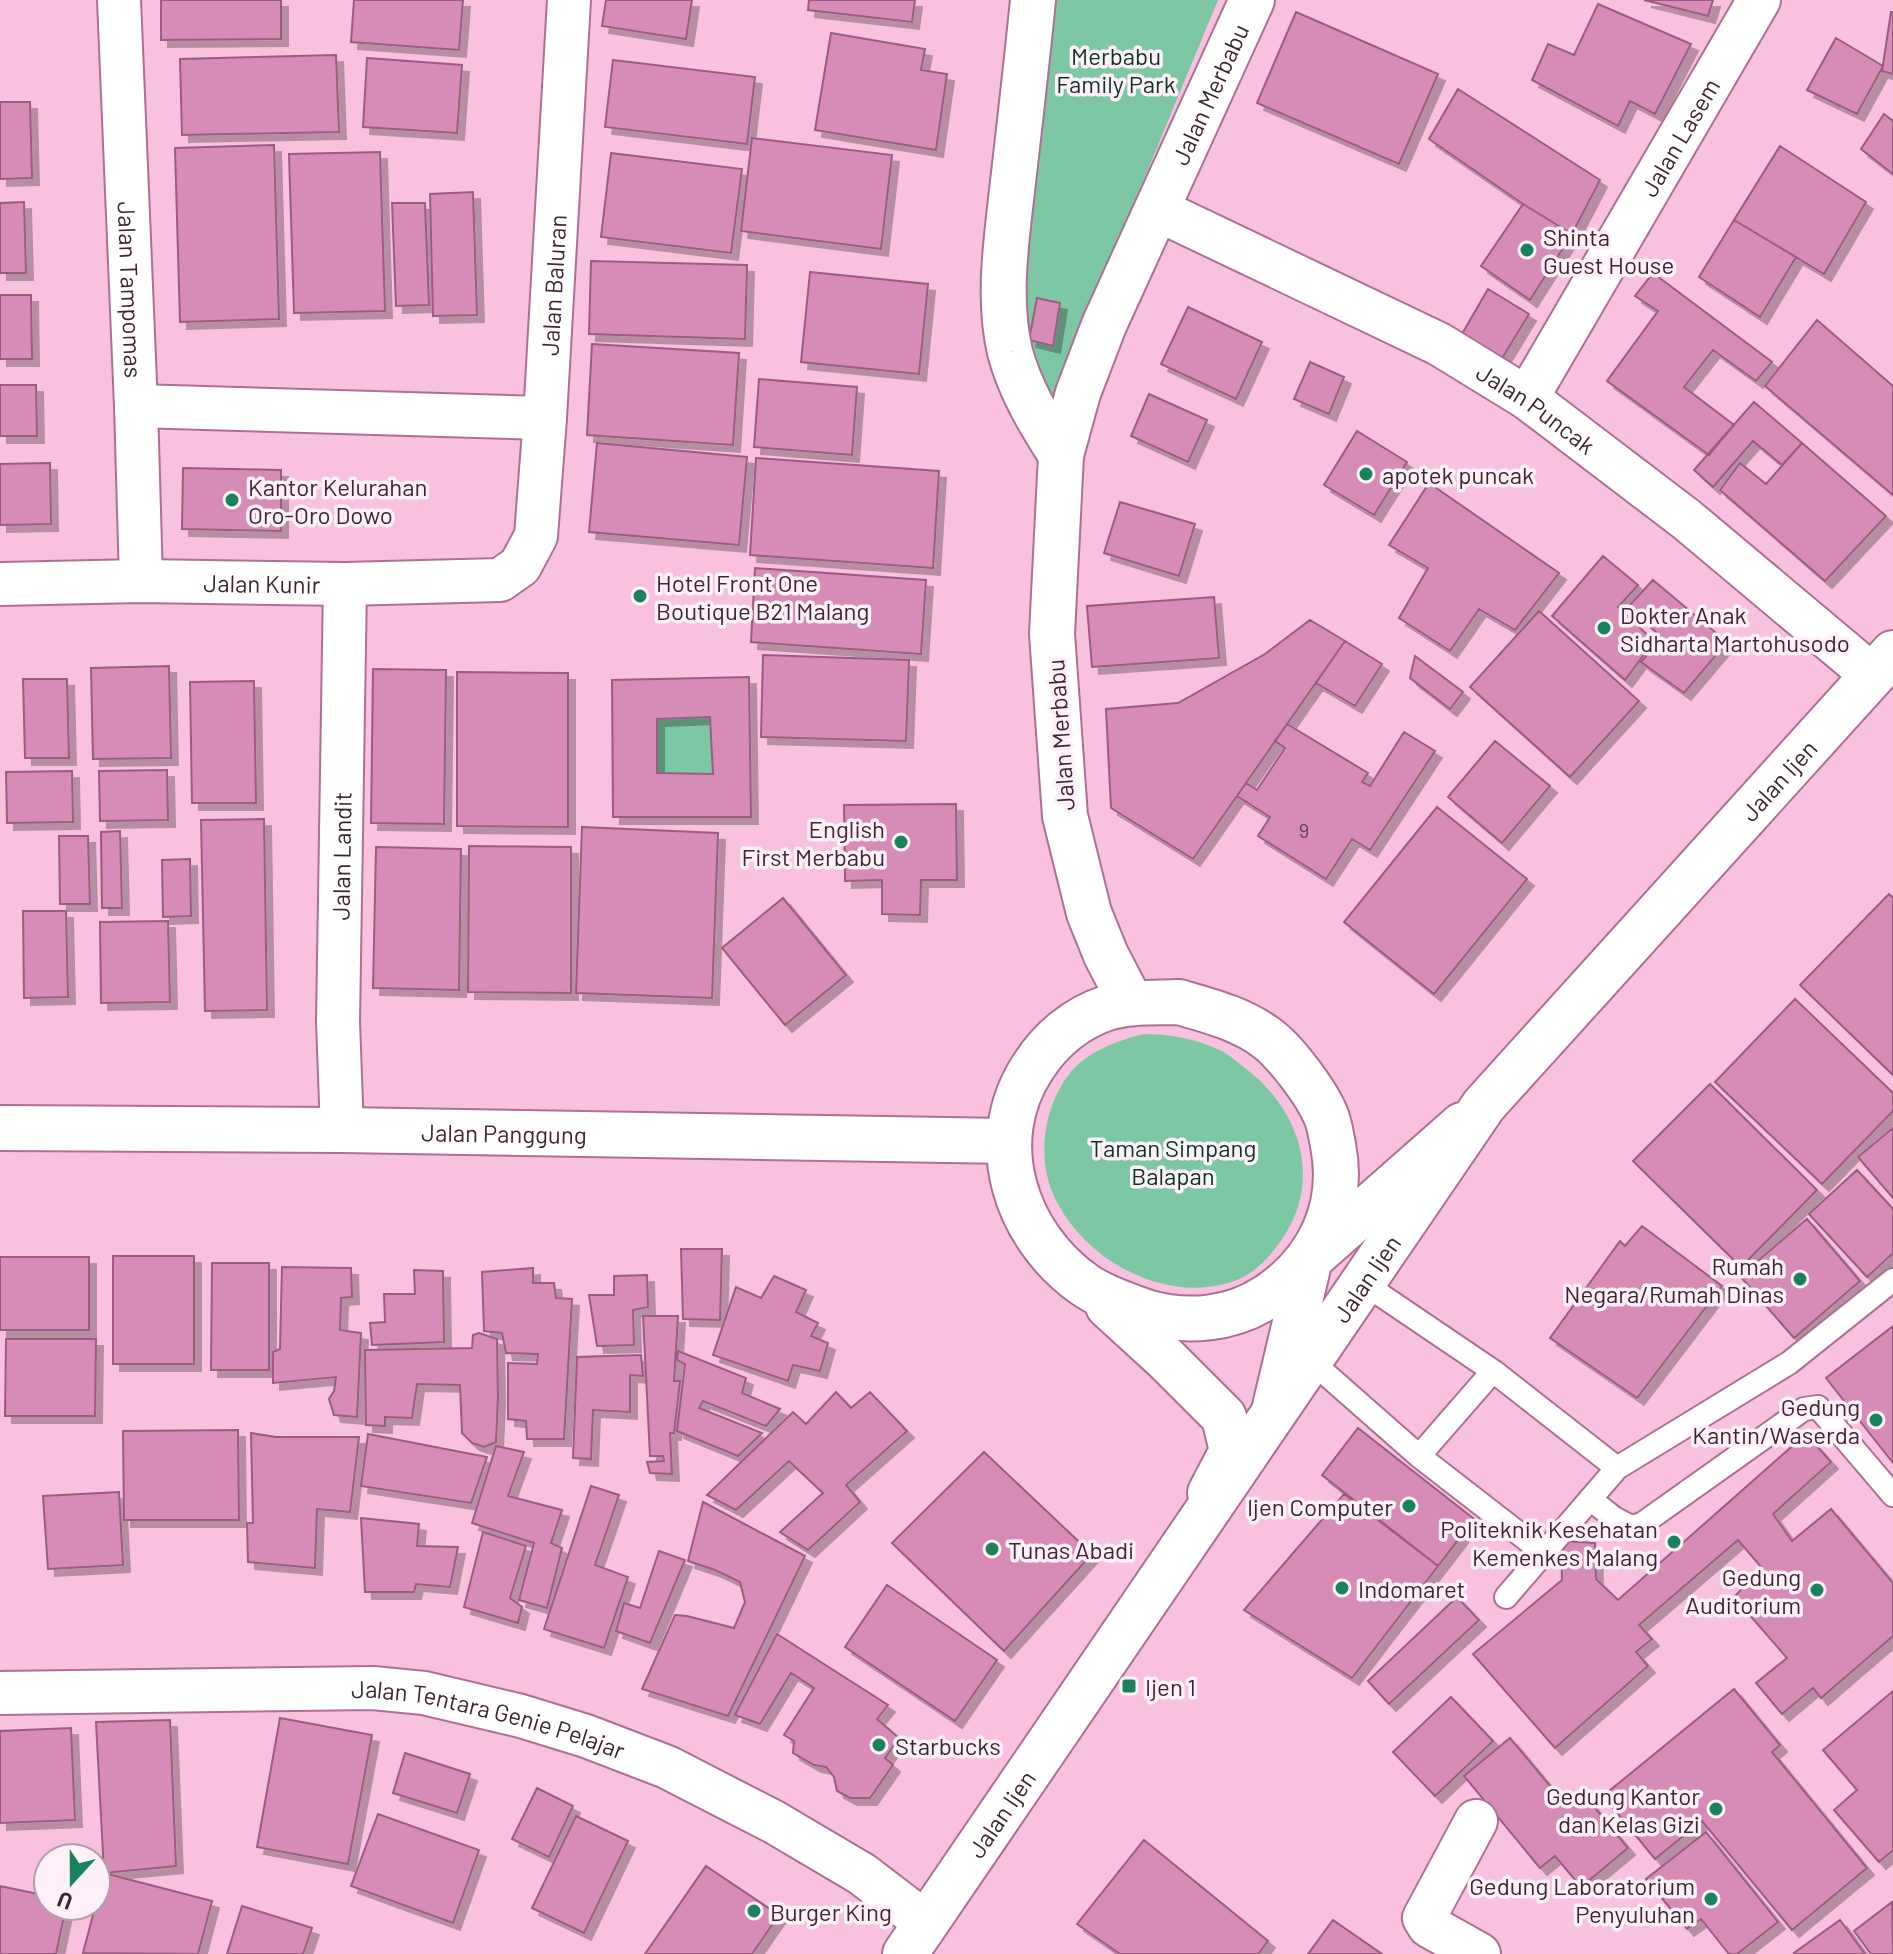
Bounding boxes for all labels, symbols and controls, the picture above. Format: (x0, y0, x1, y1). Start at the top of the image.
street label: Jalan Merbabu (1165, 19, 1254, 169)
park label: Merbabu Family Park (1056, 41, 1176, 98)
street label: Jalan Lasem (1633, 73, 1725, 201)
street label: Jalan Tampomas (113, 201, 149, 379)
street label: Jalan Baluran (534, 214, 571, 356)
place label: Shinta Guest House (1543, 222, 1674, 279)
marker: Shinta Guest House (1518, 241, 1536, 259)
street label: Jalan Puncak (1472, 356, 1601, 459)
place label: apotek puncak (1382, 460, 1534, 489)
marker: apotek puncak (1357, 465, 1375, 483)
place label: Kantor Kelurahan Oro-Oro Dowo (248, 472, 427, 529)
marker: Kantor Kelurahan Oro-Oro Dowo (223, 491, 241, 509)
street label: Jalan Kunir (203, 567, 321, 598)
place label: Hotel Front One Boutique B21 Malang (656, 568, 869, 625)
marker: Hotel Front One Boutique B21 Malang (631, 587, 649, 605)
place label: Dokter Anak Sidharta Martohusodo (1620, 600, 1850, 657)
marker: Dokter Anak Sidharta Martohusodo (1595, 619, 1613, 637)
street label: Jalan Merbabu (1040, 658, 1080, 812)
street label: Jalan Ijen (1734, 733, 1822, 827)
street label: Jalan Landit (325, 792, 356, 920)
place label: English First Merbabu (742, 814, 885, 871)
house number: 9 (1299, 818, 1309, 842)
marker: English First Merbabu (892, 833, 910, 851)
street label: Jalan Panggung (421, 1117, 587, 1149)
park label: Taman Simpang Balapan (1090, 1133, 1256, 1190)
street label: Jalan Ijen (1326, 1229, 1406, 1327)
place label: Rumah Negara/Rumah Dinas (1564, 1251, 1784, 1308)
marker: Rumah Negara/Rumah Dinas (1791, 1270, 1809, 1288)
place label: Gedung Kantin/Waserda (1692, 1392, 1860, 1449)
marker: Gedung Kantin/Waserda (1867, 1411, 1885, 1429)
place label: Ijen Computer (1247, 1492, 1393, 1521)
marker: Ijen Computer (1400, 1497, 1418, 1515)
place label: Politeknik Kesehatan Kemenkes Malang (1440, 1514, 1658, 1571)
marker: Politeknik Kesehatan Kemenkes Malang (1665, 1533, 1683, 1551)
place label: Tunas Abadi (1008, 1535, 1134, 1564)
marker: Tunas Abadi (983, 1540, 1001, 1558)
place label: Gedung Auditorium (1685, 1562, 1801, 1619)
place label: Indomaret (1358, 1574, 1465, 1603)
marker: Indomaret (1333, 1579, 1351, 1597)
marker: Gedung Auditorium (1808, 1581, 1826, 1599)
place label: Ijen 1 (1145, 1672, 1196, 1701)
street label: Jalan Tentara Genie Pelajar (351, 1673, 630, 1764)
marker: Ijen 1 (1120, 1677, 1138, 1695)
place label: Starbucks (895, 1731, 1001, 1760)
marker: Starbucks (870, 1736, 888, 1754)
street label: Jalan Ijen (961, 1764, 1041, 1863)
place label: Gedung Kantor dan Kelas Gizi (1546, 1781, 1700, 1838)
marker: Gedung Kantor dan Kelas Gizi (1707, 1800, 1725, 1818)
north arrow (32, 1842, 112, 1922)
place label: Gedung Laboratorium Penyuluhan (1469, 1871, 1695, 1928)
text: U (53, 1887, 76, 1916)
marker: Gedung Laboratorium Penyuluhan (1702, 1890, 1720, 1908)
place label: Burger King (770, 1897, 892, 1926)
marker: Burger King (745, 1902, 763, 1920)

